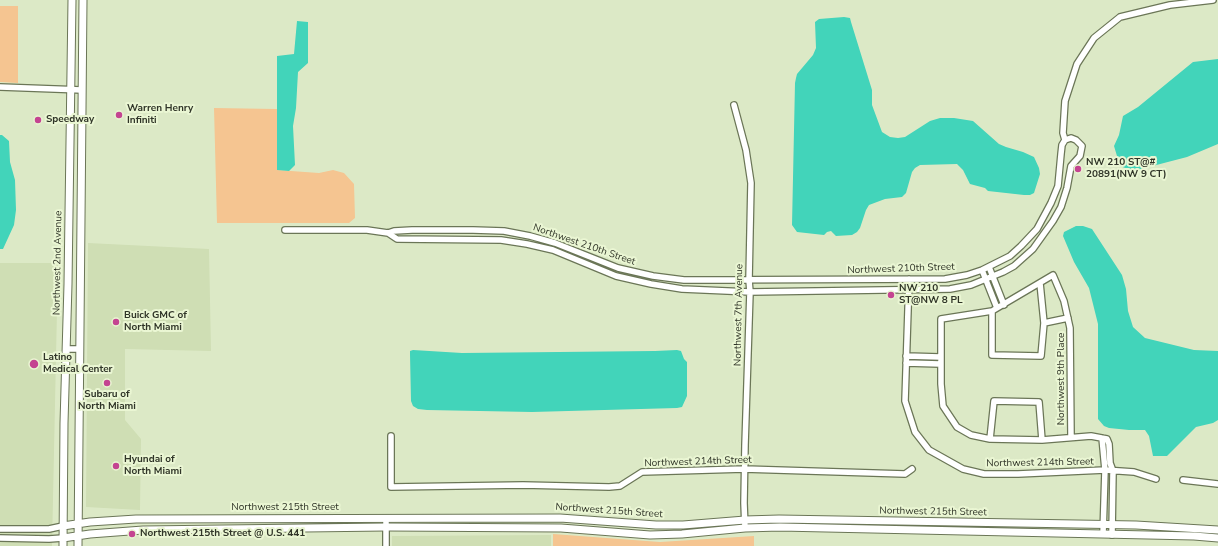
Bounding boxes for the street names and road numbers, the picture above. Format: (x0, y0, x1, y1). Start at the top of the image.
street label: Northwest 2nd Avenue (51, 211, 65, 315)
street label: Northwest 210th Street (531, 222, 637, 268)
street label: Northwest 210th Street (847, 261, 955, 277)
street label: Northwest 7th Avenue (732, 264, 746, 366)
street label: Northwest 9th Place (1056, 333, 1068, 425)
street label: Northwest 214th Street (644, 454, 752, 470)
street label: Northwest 214th Street (986, 456, 1094, 470)
street label: Northwest 215th Street (555, 501, 663, 521)
street label: Northwest 215th Street (231, 502, 339, 514)
street label: Northwest 215th Street (879, 505, 987, 519)

